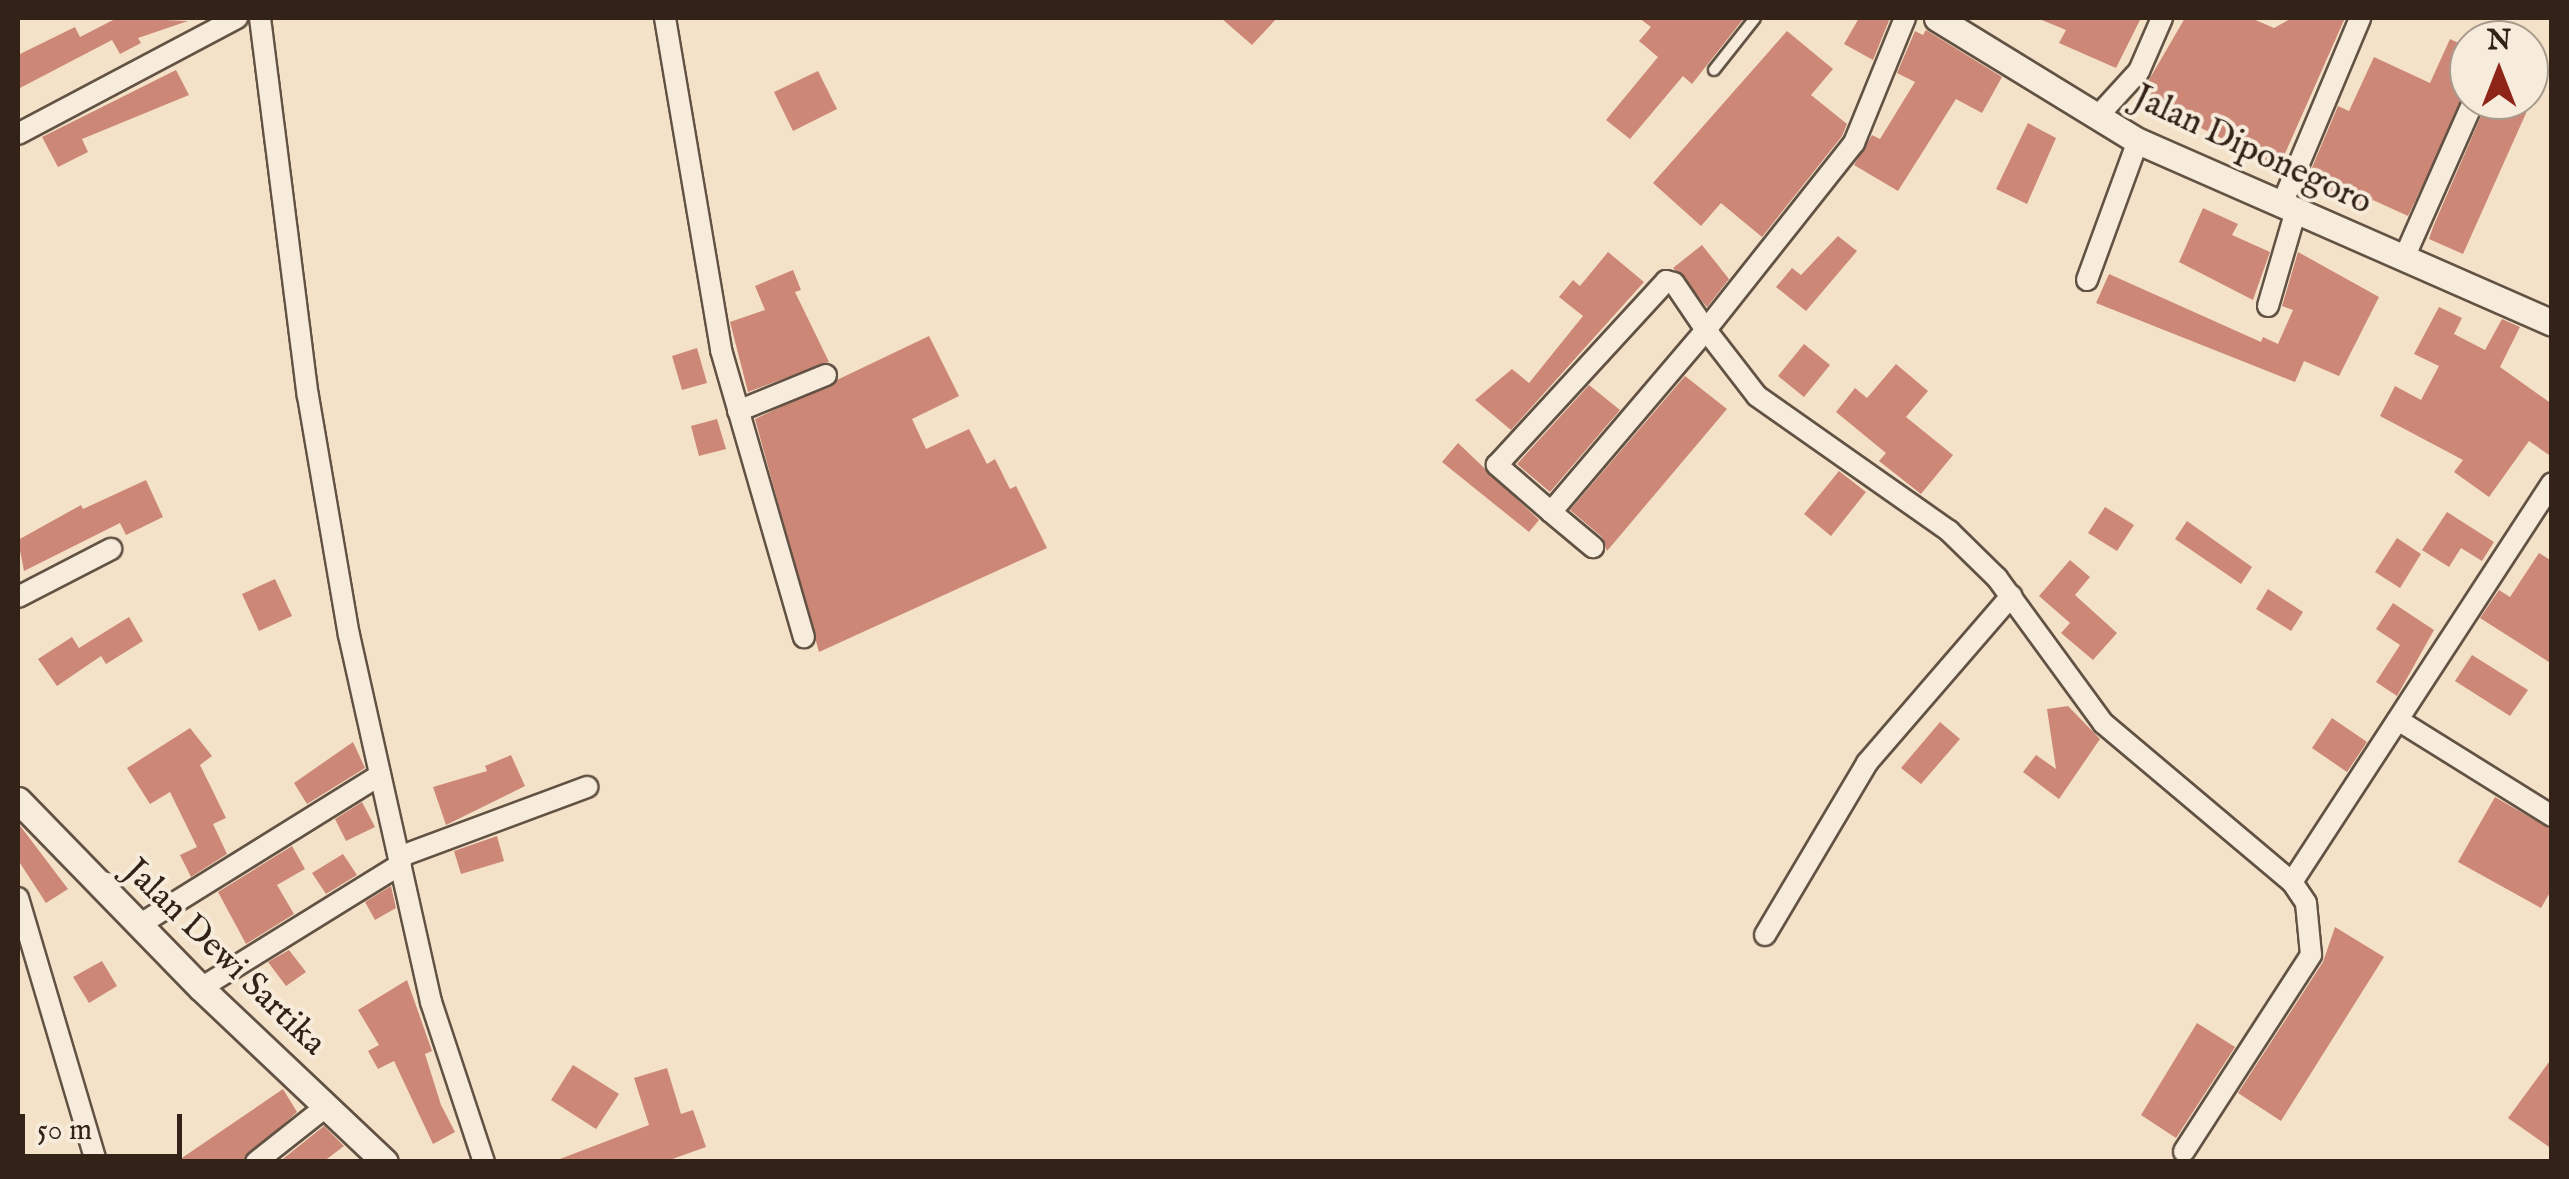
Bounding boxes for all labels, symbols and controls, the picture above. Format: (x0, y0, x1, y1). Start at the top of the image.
north arrow (2449, 20, 2549, 120)
text: N (2487, 24, 2511, 59)
street label: Jalan Diponegoro (2126, 77, 2378, 225)
street label: Jalan Dewi Sartika (114, 851, 334, 1065)
scale bar (25, 1094, 188, 1156)
text: 50 m (37, 1112, 92, 1150)

